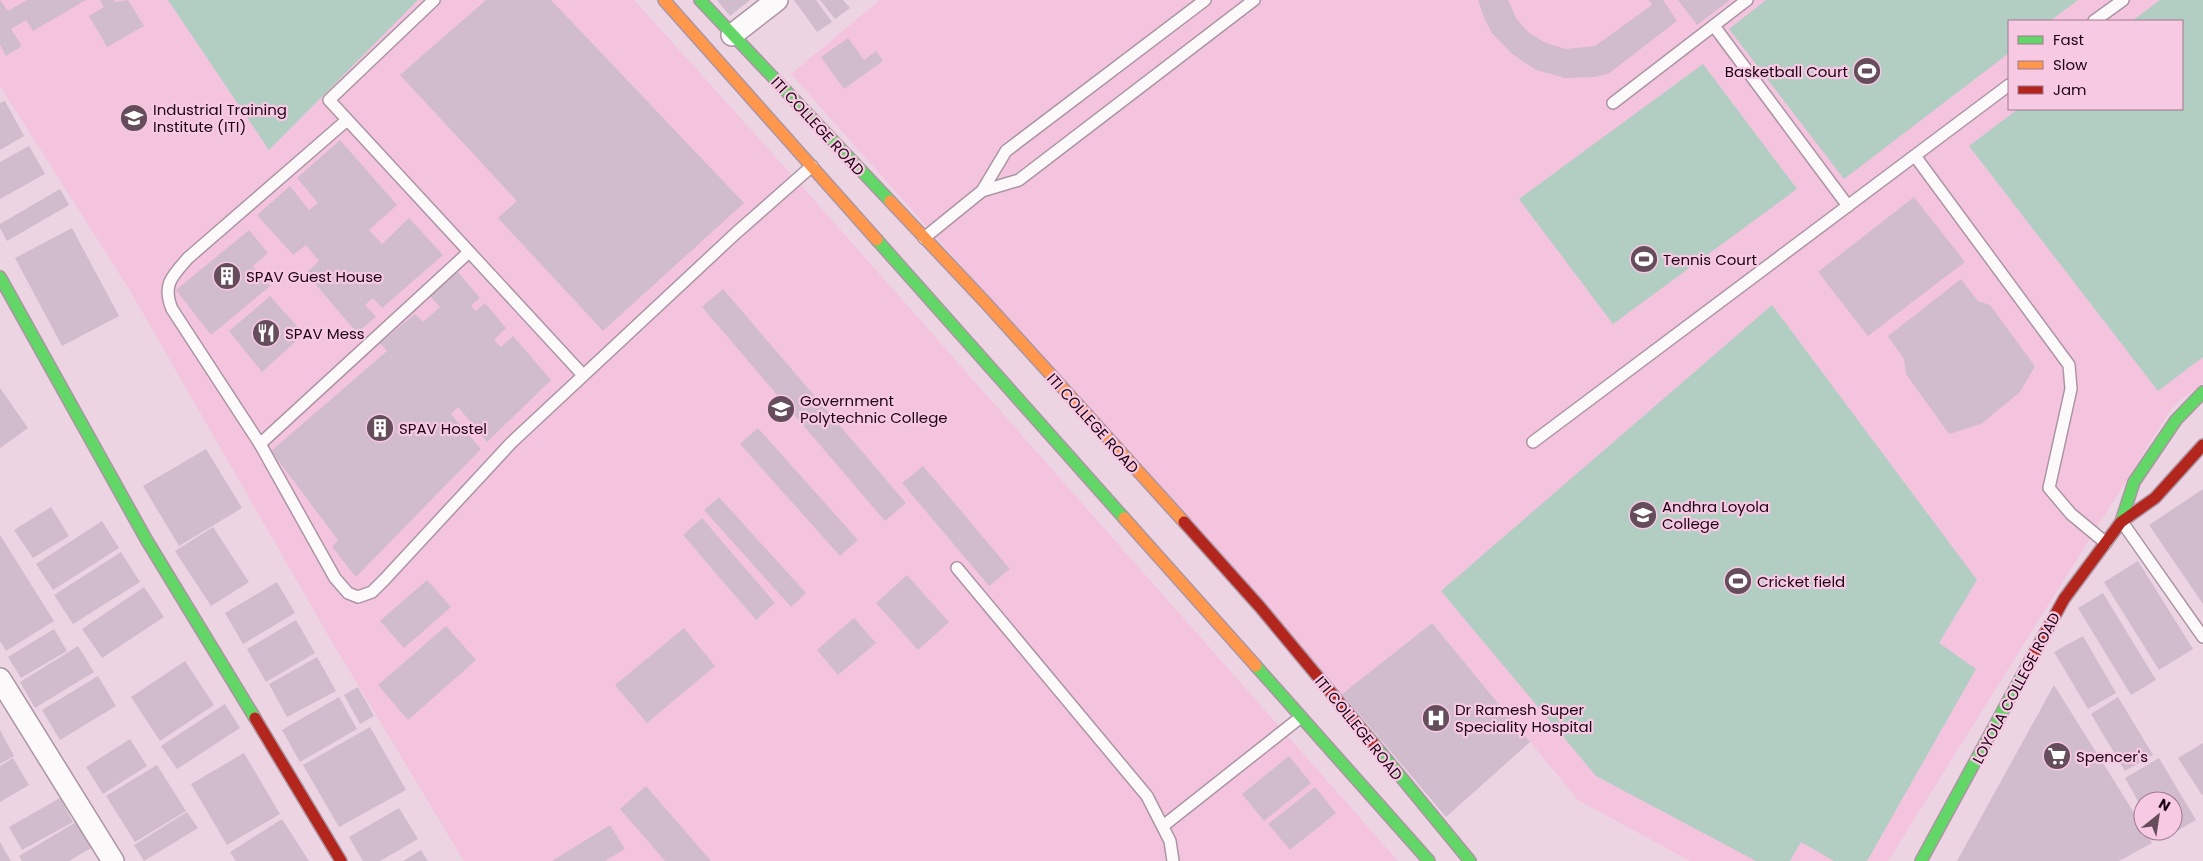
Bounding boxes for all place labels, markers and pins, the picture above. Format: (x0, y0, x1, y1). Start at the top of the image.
sports icon: Basketball Court (1852, 56, 1882, 86)
place label: Basketball Court (1725, 61, 1848, 82)
place label: Industrial Training Institute (ITI) (153, 99, 287, 137)
school or university icon: Industrial Training Institute (ITI) (119, 103, 149, 133)
sports icon: Tennis Court (1629, 244, 1659, 274)
place label: Tennis Court (1663, 249, 1757, 270)
building icon: SPAV Guest House (212, 261, 242, 291)
place label: SPAV Guest House (246, 266, 382, 287)
restaurant icon: SPAV Mess (251, 318, 281, 348)
place label: SPAV Mess (285, 323, 365, 344)
place label: Government Polytechnic College (800, 390, 948, 428)
school or university icon: Government Polytechnic College (766, 394, 796, 424)
building icon: SPAV Hostel (365, 413, 395, 443)
place label: SPAV Hostel (399, 418, 487, 439)
place label: Andhra Loyola College (1662, 496, 1769, 534)
school or university icon: Andhra Loyola College (1628, 500, 1658, 530)
sports icon: Cricket field (1723, 566, 1753, 596)
place label: Cricket field (1757, 571, 1845, 592)
place label: Dr Ramesh Super Speciality Hospital (1455, 699, 1592, 737)
hospital icon: Dr Ramesh Super Speciality Hospital (1421, 703, 1451, 733)
supermarket icon: Spencer's (2042, 741, 2072, 771)
place label: Spencer's (2076, 746, 2148, 767)

